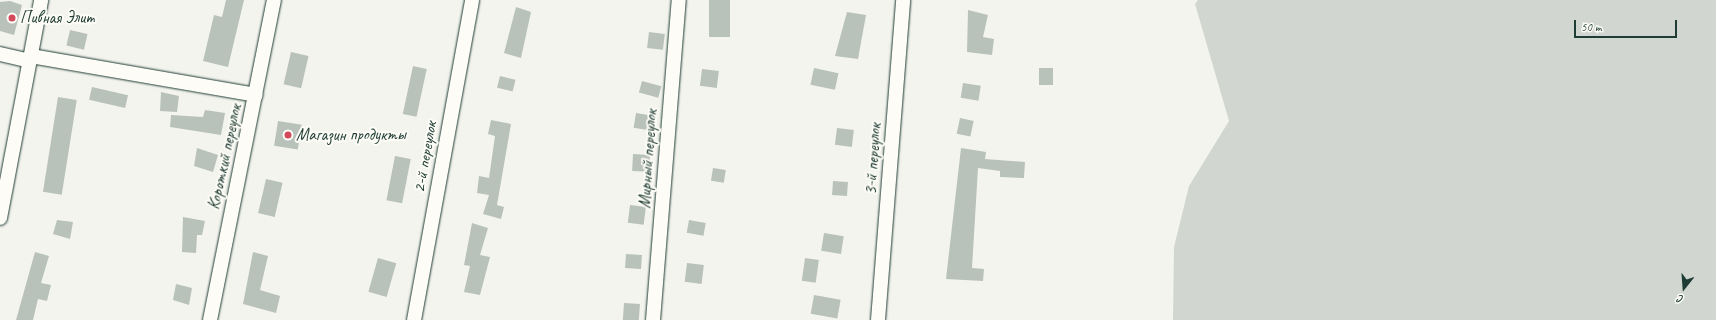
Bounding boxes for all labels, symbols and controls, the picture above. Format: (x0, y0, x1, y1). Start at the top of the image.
place label: Пивная Элит (20, 8, 96, 28)
scale bar (1576, 12, 1679, 38)
marker: Пивная Элит (7, 13, 17, 23)
text: 50 m (1581, 19, 1601, 35)
street label: Короткий переулок (204, 103, 246, 211)
street label: Мирный переулок (634, 109, 662, 209)
street label: 2-й переулок (409, 120, 441, 194)
street label: 3-й переулок (860, 123, 886, 195)
place label: Магазин продукты (296, 125, 406, 145)
marker: Магазин продукты (283, 130, 293, 140)
north arrow (1664, 268, 1704, 308)
text: С (1676, 292, 1685, 307)

